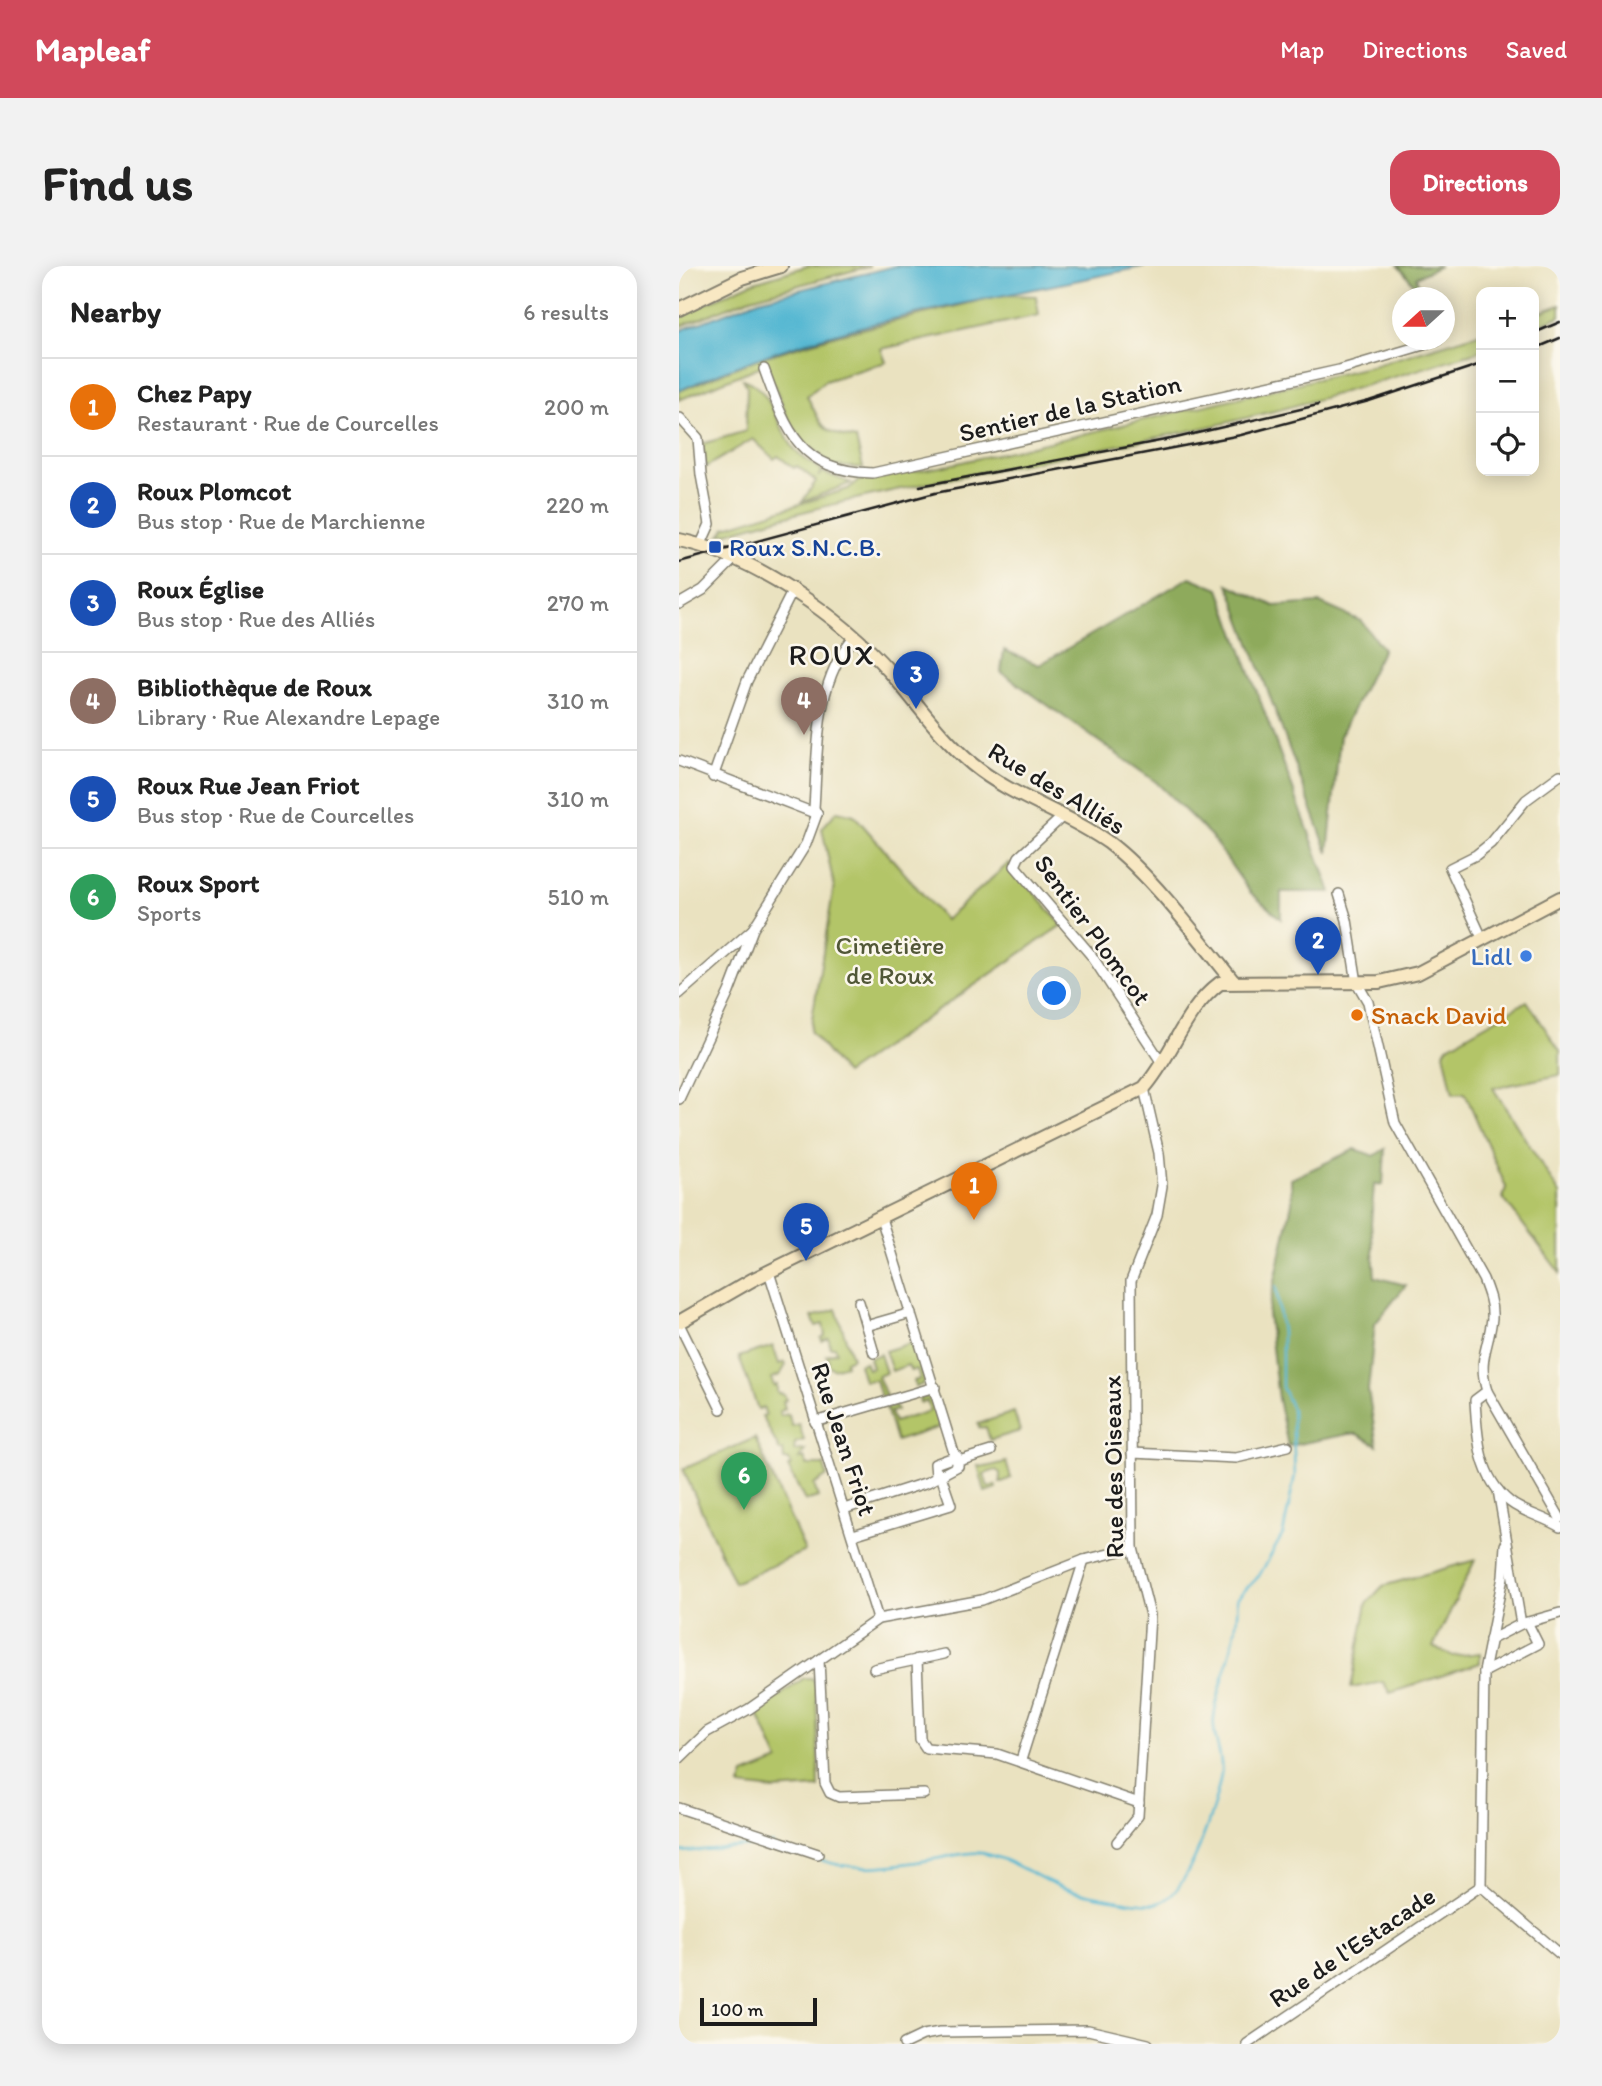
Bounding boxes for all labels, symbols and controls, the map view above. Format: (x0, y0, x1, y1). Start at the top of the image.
text: Mapleaf (35, 30, 150, 69)
text: Map (1280, 35, 1324, 64)
text: Directions (1362, 35, 1468, 64)
text: Saved (1506, 35, 1567, 64)
button: Directions (1390, 150, 1560, 215)
text: Find us (42, 153, 193, 212)
north arrow (1392, 287, 1455, 350)
map controls (1476, 287, 1539, 476)
button: + (1476, 287, 1539, 350)
text: Nearby (70, 293, 161, 330)
text: 6 results (523, 298, 609, 326)
button: − (1476, 350, 1539, 413)
street label: Sentier de la Station (956, 367, 1184, 449)
text: Chez Papy (137, 377, 251, 409)
text: 1 (88, 393, 98, 421)
text: 200 m (544, 393, 609, 421)
text: Restaurant · Rue de Courcelles (137, 409, 439, 437)
button: locate (1476, 413, 1539, 476)
text: Roux Plomcot (137, 475, 291, 507)
text: 2 (87, 491, 99, 519)
text: 220 m (546, 491, 609, 519)
text: Bus stop · Rue de Marchienne (137, 507, 425, 535)
place label: Roux S.N.C.B. (729, 531, 882, 563)
marker: Roux S.N.C.B. (707, 539, 723, 555)
text: Roux Église (137, 573, 264, 605)
text: 3 (87, 589, 99, 617)
text: 270 m (547, 589, 609, 617)
text: Bus stop · Rue des Alliés (137, 605, 375, 633)
district label: ROUX (789, 636, 875, 673)
pin: 3 (893, 651, 939, 709)
text: Bibliothèque de Roux (137, 671, 372, 703)
pin: 4 (781, 677, 827, 735)
text: 4 (86, 687, 100, 715)
text: 310 m (547, 687, 609, 715)
text: Library · Rue Alexandre Lepage (137, 703, 440, 731)
street label: Rue des Alliés (983, 734, 1131, 842)
text: Roux Rue Jean Friot (137, 769, 360, 801)
text: 5 (87, 785, 99, 813)
text: 310 m (547, 785, 609, 813)
text: Bus stop · Rue de Courcelles (137, 801, 414, 829)
street label: Sentier Plomcot (1028, 848, 1159, 1012)
text: Roux Sport (137, 867, 260, 899)
text: 6 (87, 883, 99, 911)
text: 510 m (548, 883, 609, 911)
text: Sports (137, 899, 201, 927)
pin: 2 (1295, 917, 1341, 975)
park label: Cimetière de Roux (835, 929, 945, 991)
place label: Lidl (1471, 940, 1512, 972)
marker: Lidl (1518, 948, 1534, 964)
your location (1037, 976, 1071, 1010)
place label: Snack David (1371, 999, 1507, 1031)
marker: Snack David (1349, 1007, 1365, 1023)
pin: 1 (951, 1162, 997, 1220)
pin: 5 (783, 1203, 829, 1261)
street label: Rue Jean Friot (804, 1358, 884, 1520)
street label: Rue des Oiseaux (1095, 1375, 1131, 1559)
pin: 6 (721, 1452, 767, 1510)
street label: Rue de l'Estacade (1263, 1880, 1441, 2014)
scale bar (700, 1995, 817, 2027)
text: 100 m (711, 1998, 763, 2021)

